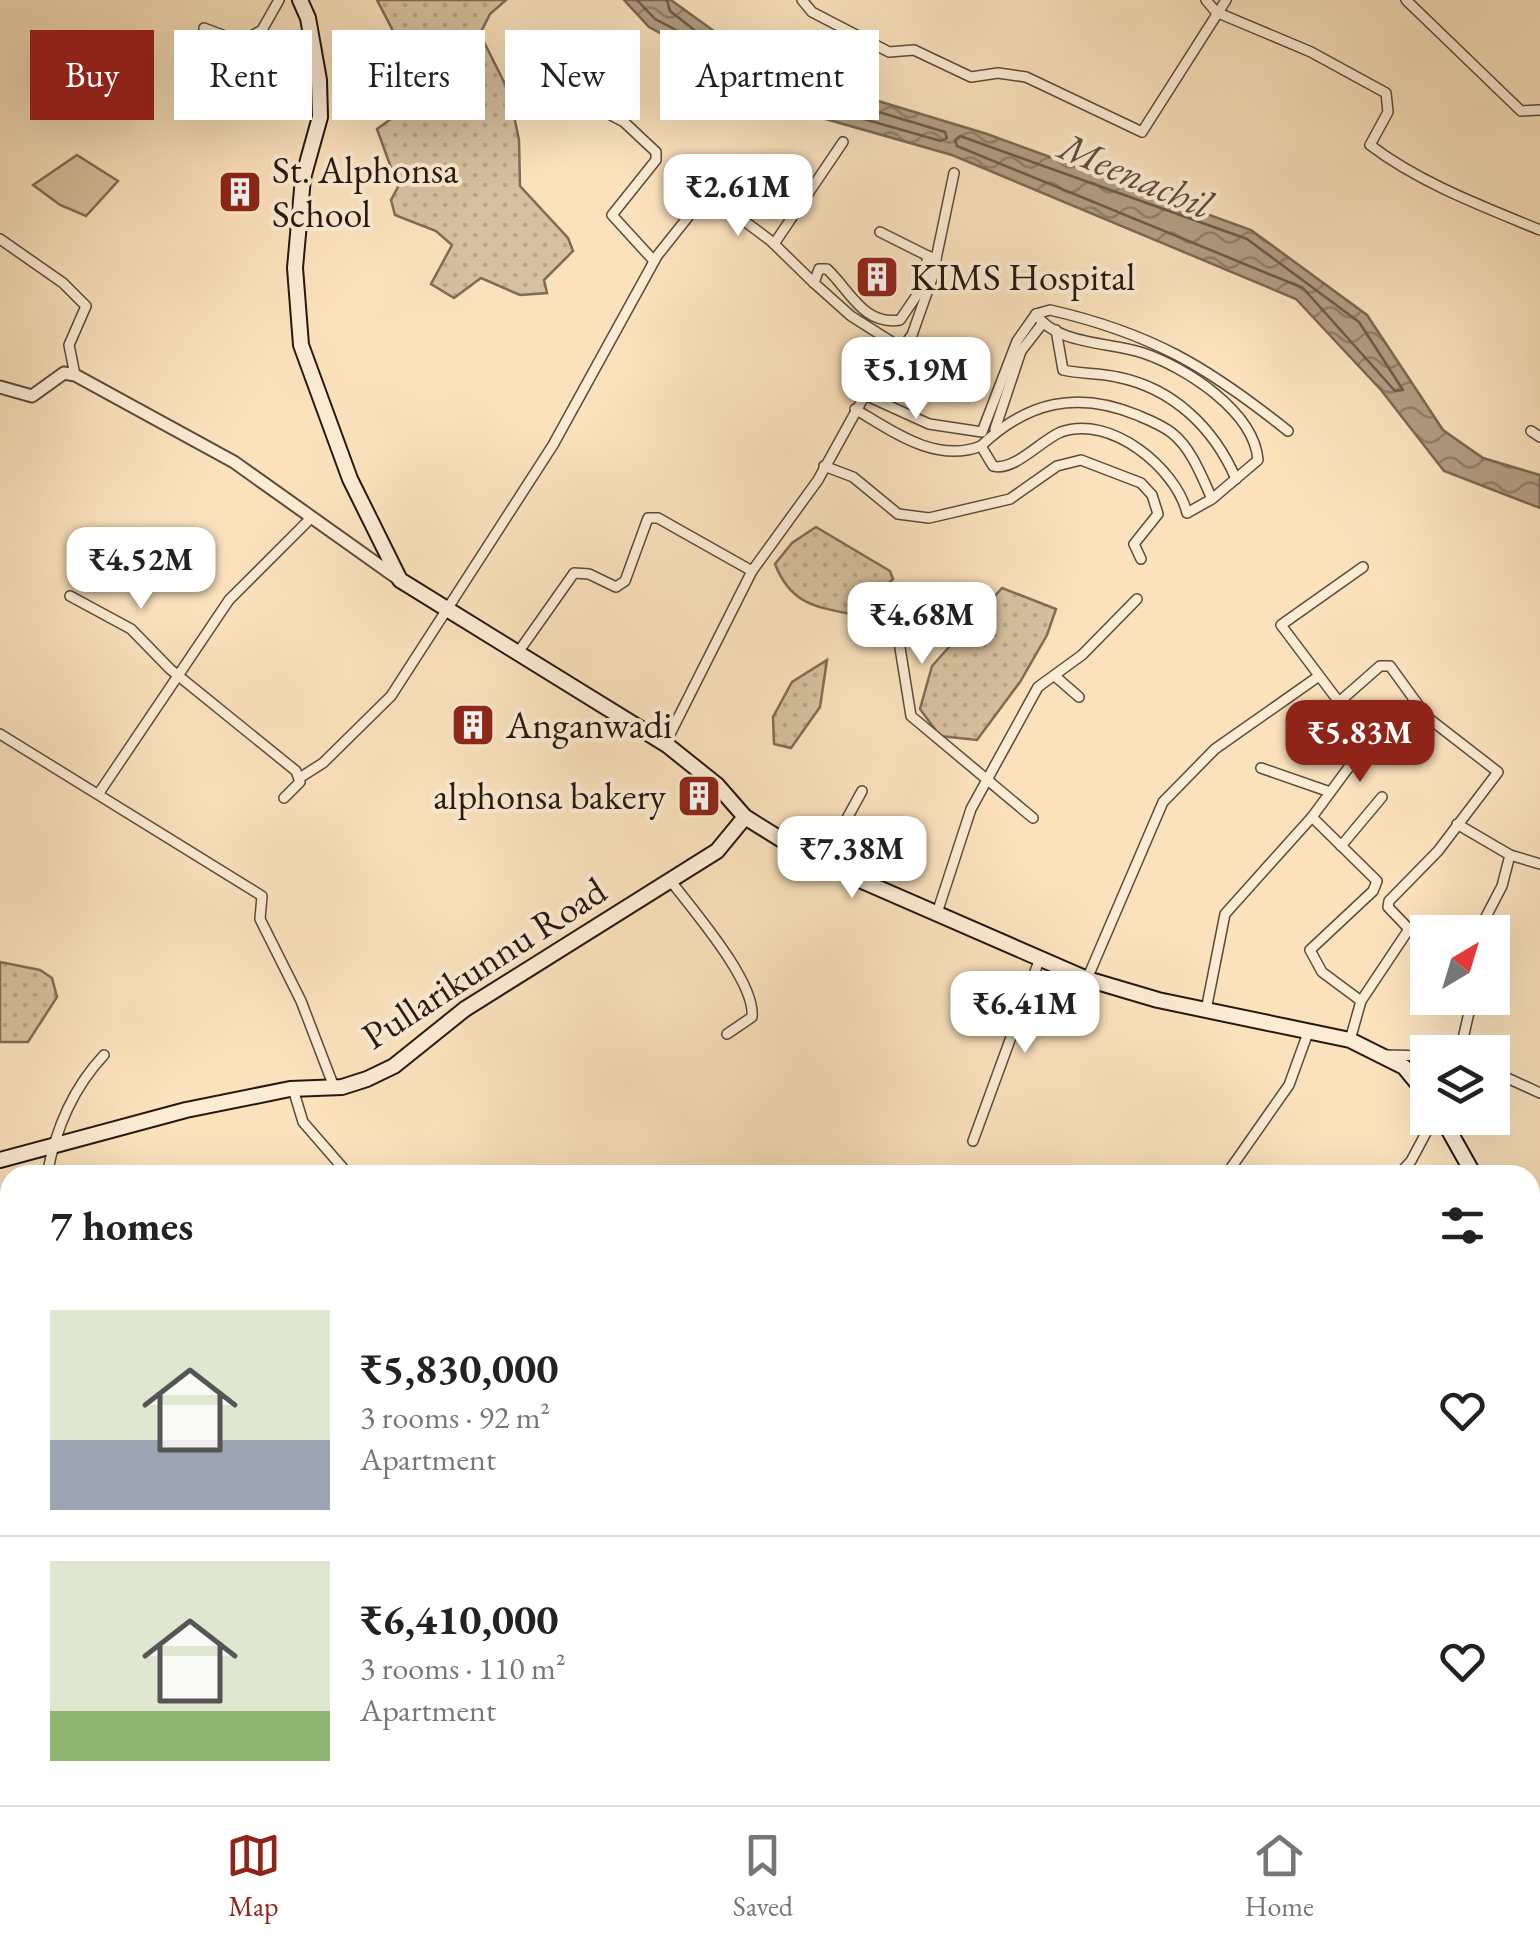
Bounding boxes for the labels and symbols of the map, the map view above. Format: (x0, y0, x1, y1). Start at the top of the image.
water label: Meenachil (1050, 119, 1222, 231)
place label: St. Alphonsa School (272, 145, 459, 238)
pin: ₹2.61M (657, 154, 819, 239)
building icon: St. Alphonsa School (217, 169, 263, 215)
place label: KIMS Hospital (910, 252, 1135, 301)
building icon: KIMS Hospital (854, 254, 900, 300)
pin: ₹5.19M (835, 337, 997, 422)
pin: ₹4.52M (60, 527, 222, 612)
pin: ₹4.68M (841, 582, 1003, 667)
place label: Anganwadi (505, 700, 672, 749)
pin: ₹5.83M (1279, 700, 1441, 785)
building icon: Anganwadi (450, 702, 496, 748)
place label: alphonsa bakery (433, 771, 666, 820)
building icon: alphonsa bakery (676, 773, 722, 819)
pin: ₹7.38M (771, 816, 933, 901)
street label: Pullarikunnu Road (352, 865, 616, 1060)
north arrow (1410, 915, 1510, 1015)
pin: ₹6.41M (944, 971, 1106, 1056)

